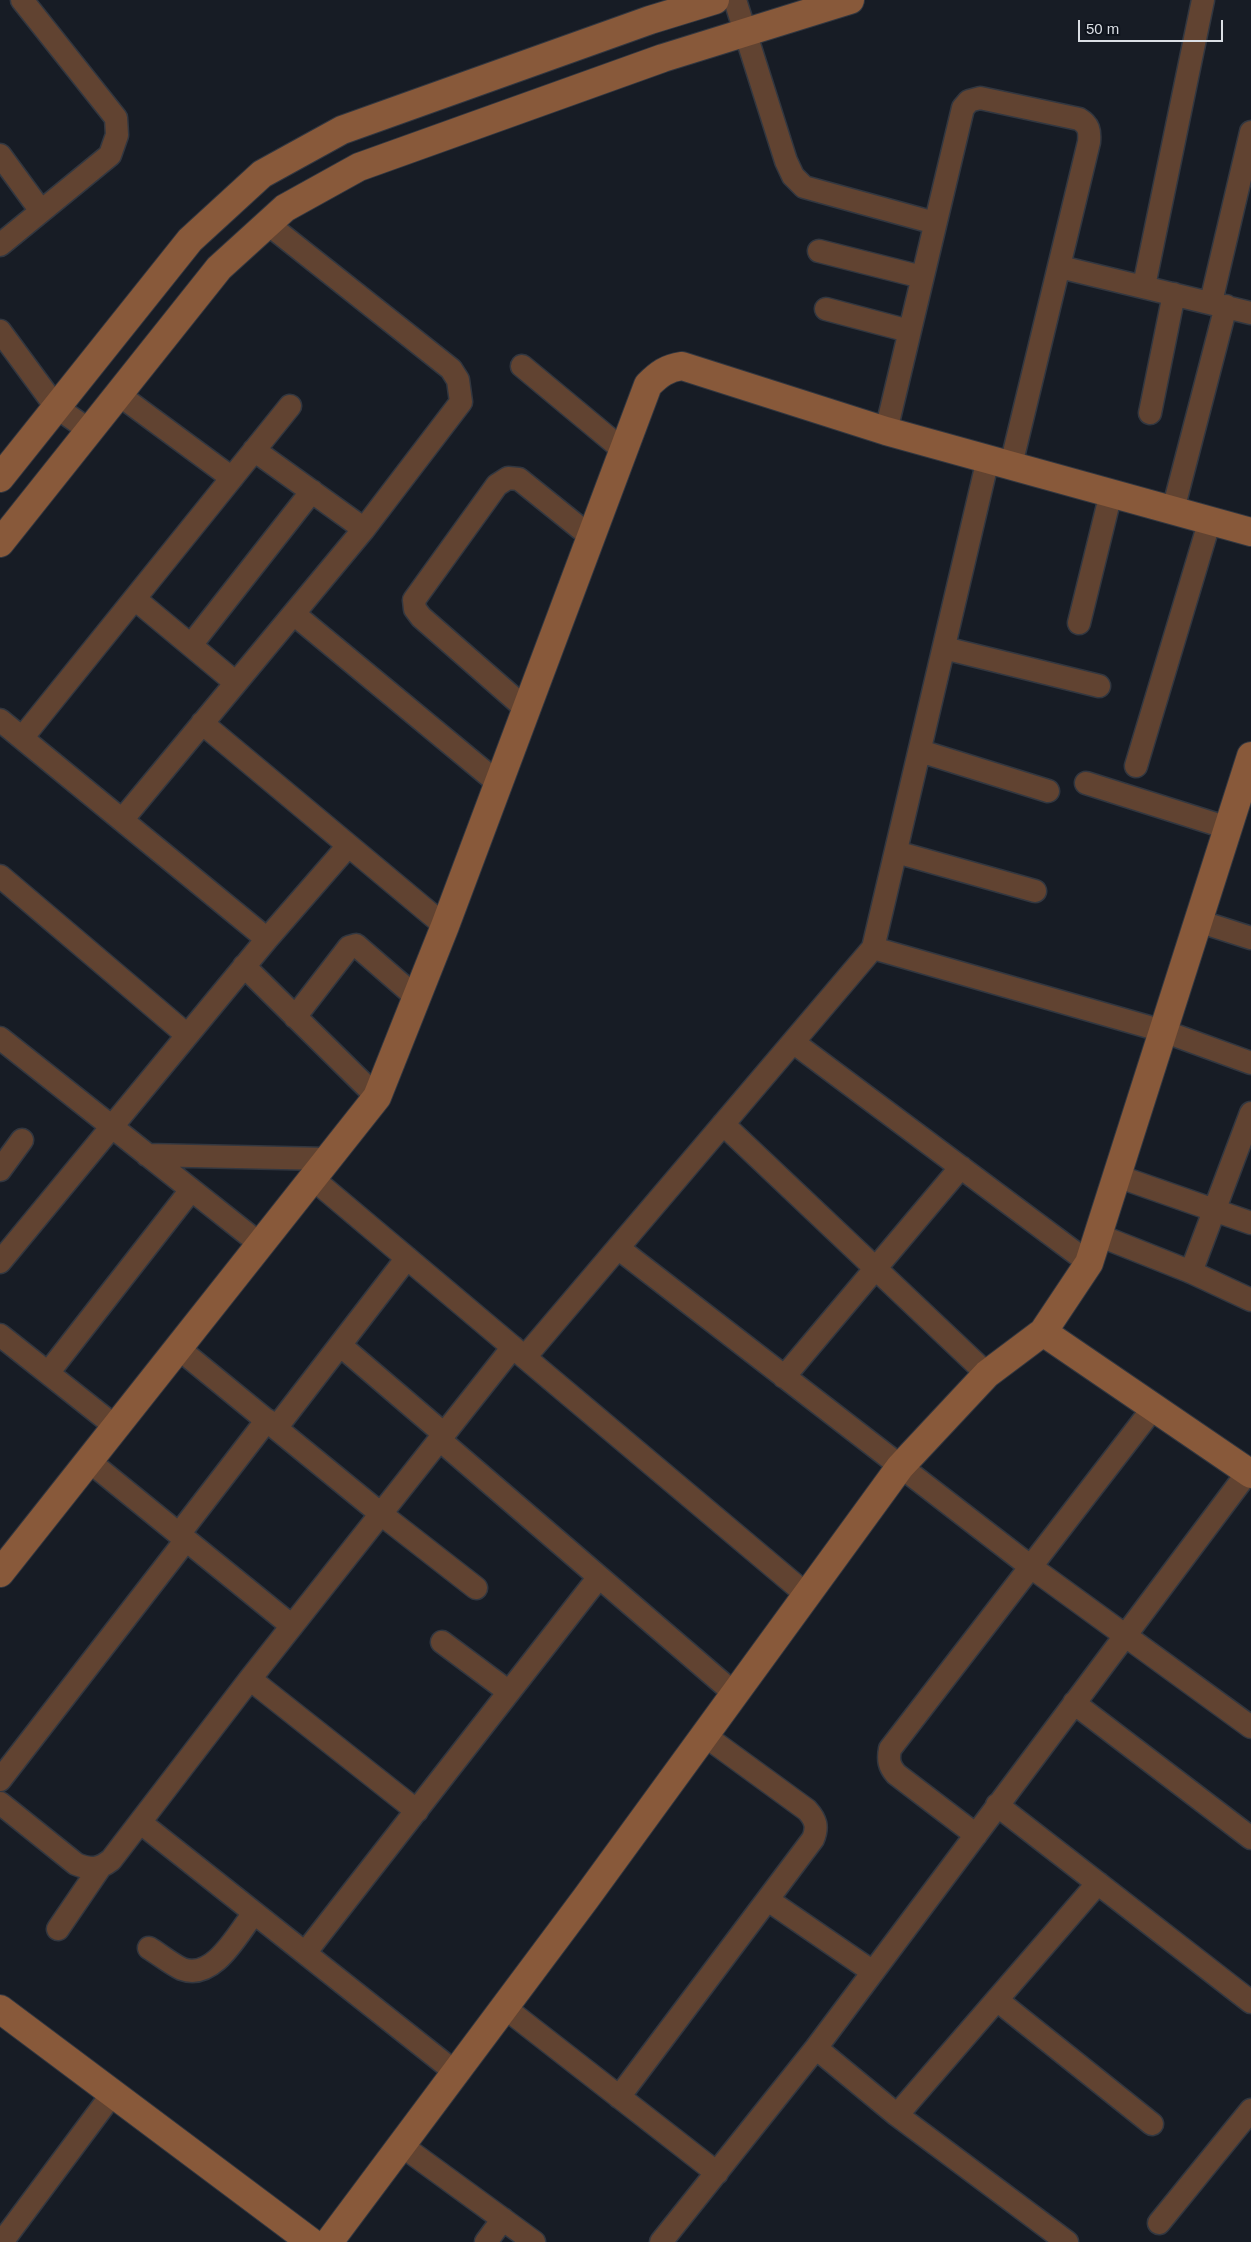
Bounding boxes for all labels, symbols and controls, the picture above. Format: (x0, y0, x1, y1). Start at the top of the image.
scale bar (1081, 10, 1226, 42)
text: 50 m (1086, 20, 1119, 37)

